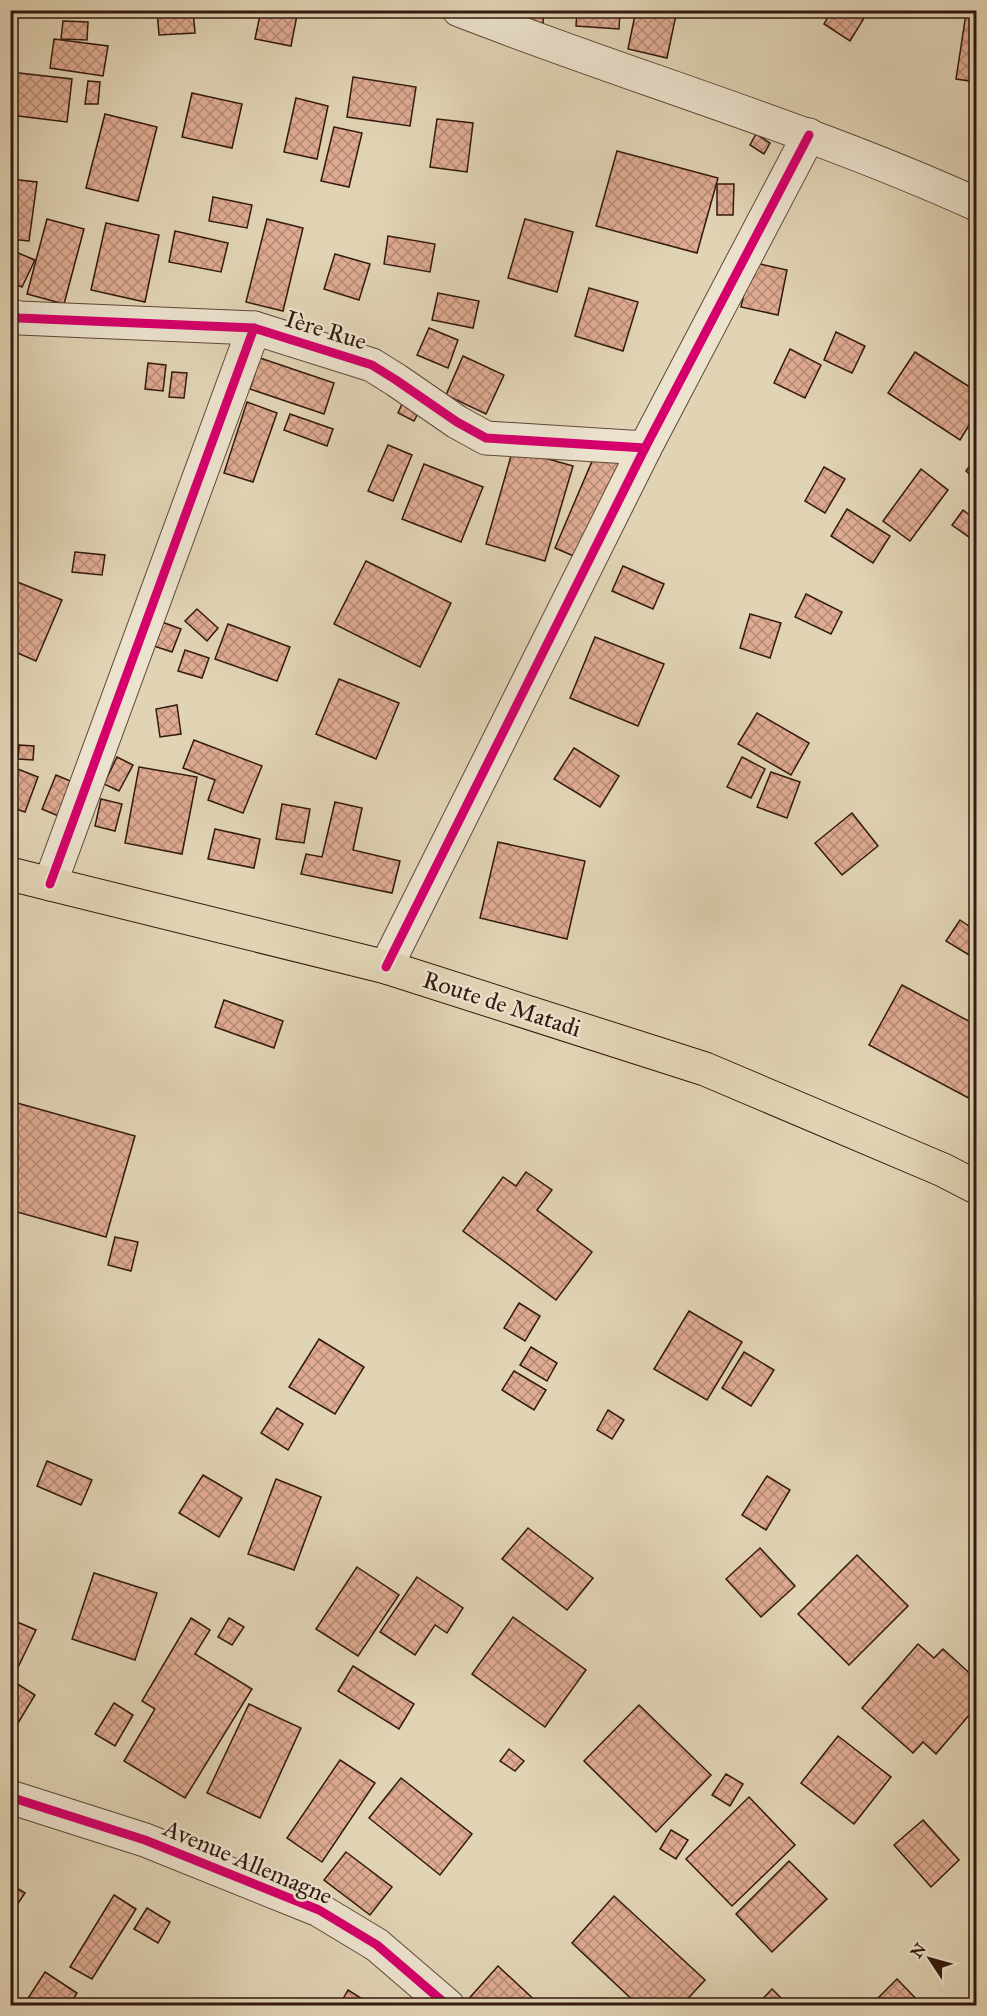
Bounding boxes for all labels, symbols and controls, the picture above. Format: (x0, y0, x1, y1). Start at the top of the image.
street label: Ière Rue (282, 303, 370, 357)
street label: Route de Matadi (419, 964, 585, 1044)
street label: Avenue Allemagne (158, 1812, 337, 1911)
north arrow (900, 1929, 960, 1989)
text: N (907, 1939, 930, 1962)

